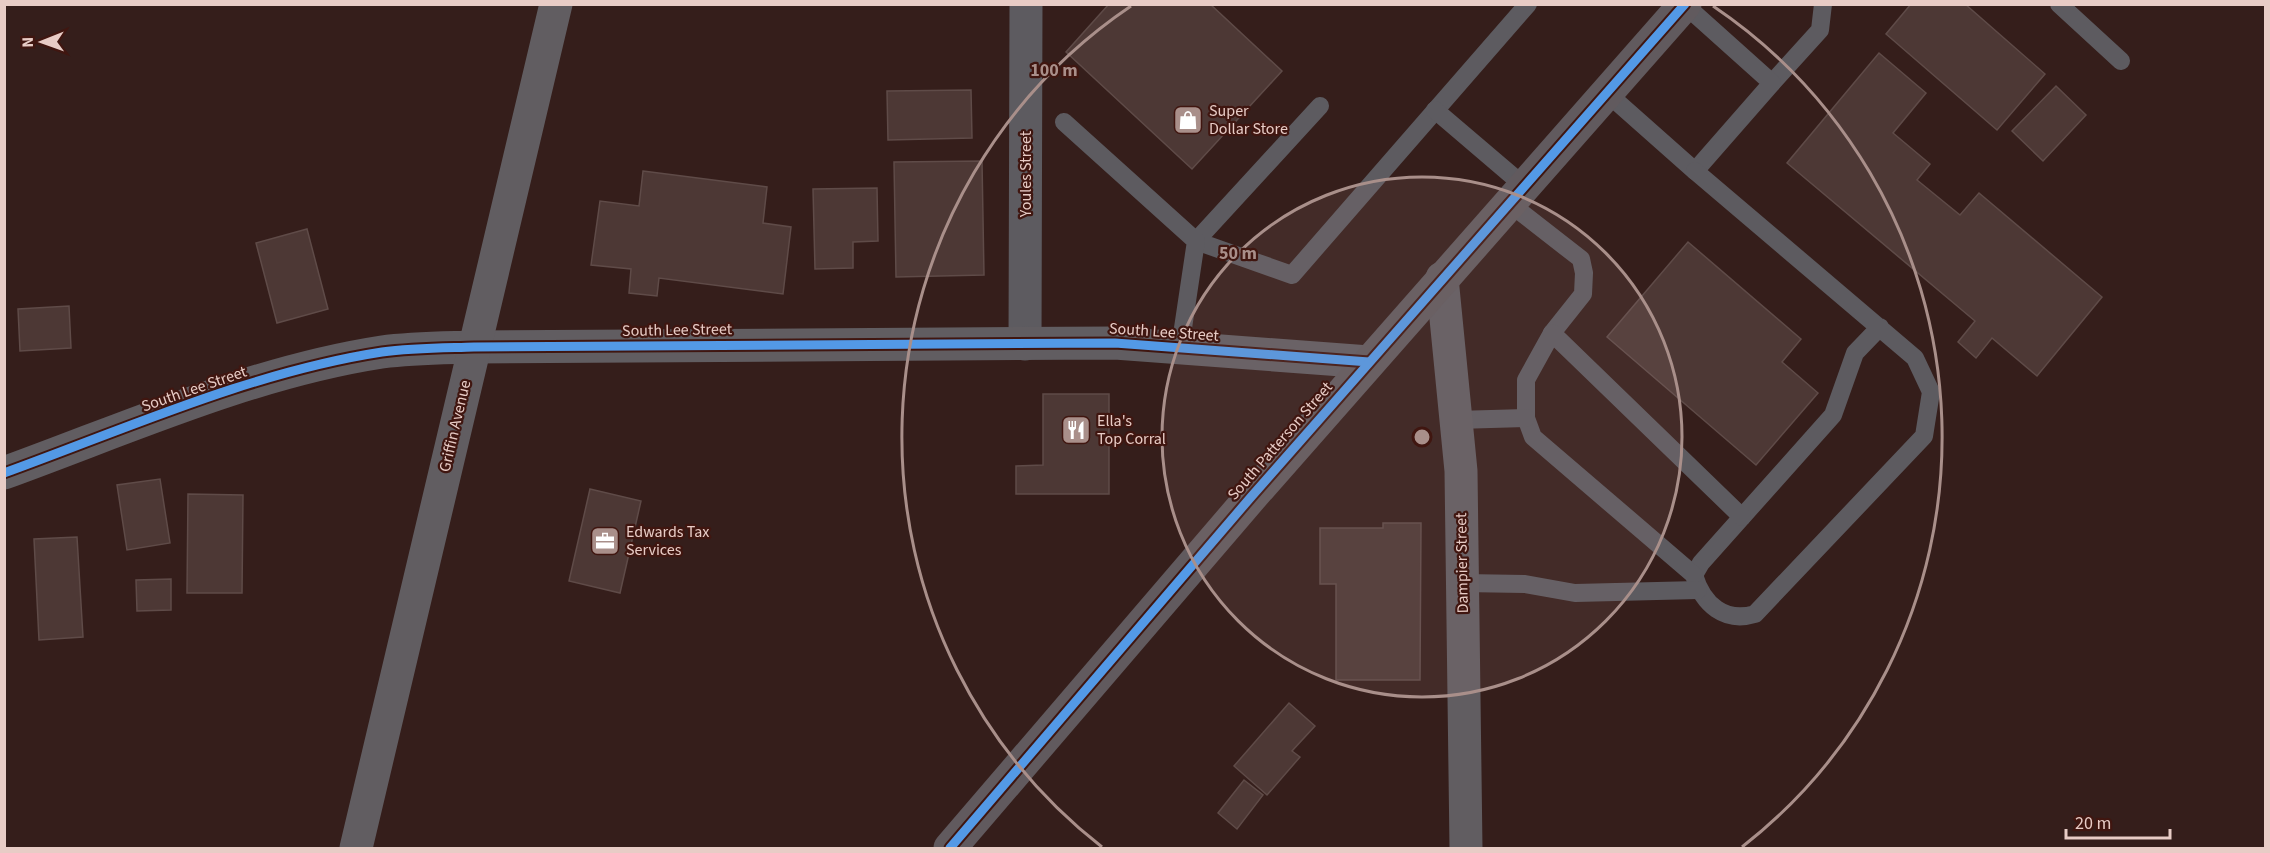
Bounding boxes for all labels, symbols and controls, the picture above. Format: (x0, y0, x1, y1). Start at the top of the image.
north arrow (12, 12, 72, 72)
text: N (17, 37, 39, 48)
text: 100 m (1030, 58, 1078, 83)
place label: Super Dollar Store (1209, 100, 1288, 140)
shop icon: Super Dollar Store (1172, 104, 1204, 136)
street label: Youles Street (1015, 130, 1037, 218)
text: 50 m (1219, 241, 1257, 266)
street label: South Lee Street (1108, 317, 1220, 347)
street label: South Lee Street (622, 318, 733, 342)
street label: South Lee Street (138, 361, 250, 417)
street label: South Patterson Street (1222, 377, 1338, 505)
street label: Griffin Avenue (434, 378, 476, 474)
place label: Ella's Top Corral (1097, 410, 1166, 450)
restaurant icon: Ella's Top Corral (1060, 414, 1092, 446)
centre of rings (1412, 427, 1432, 447)
street label: Dampier Street (1450, 512, 1474, 614)
place label: Edwards Tax Services (626, 521, 709, 561)
office icon: Edwards Tax Services (589, 525, 621, 557)
scale bar (2066, 802, 2170, 840)
text: 20 m (2075, 811, 2111, 836)

